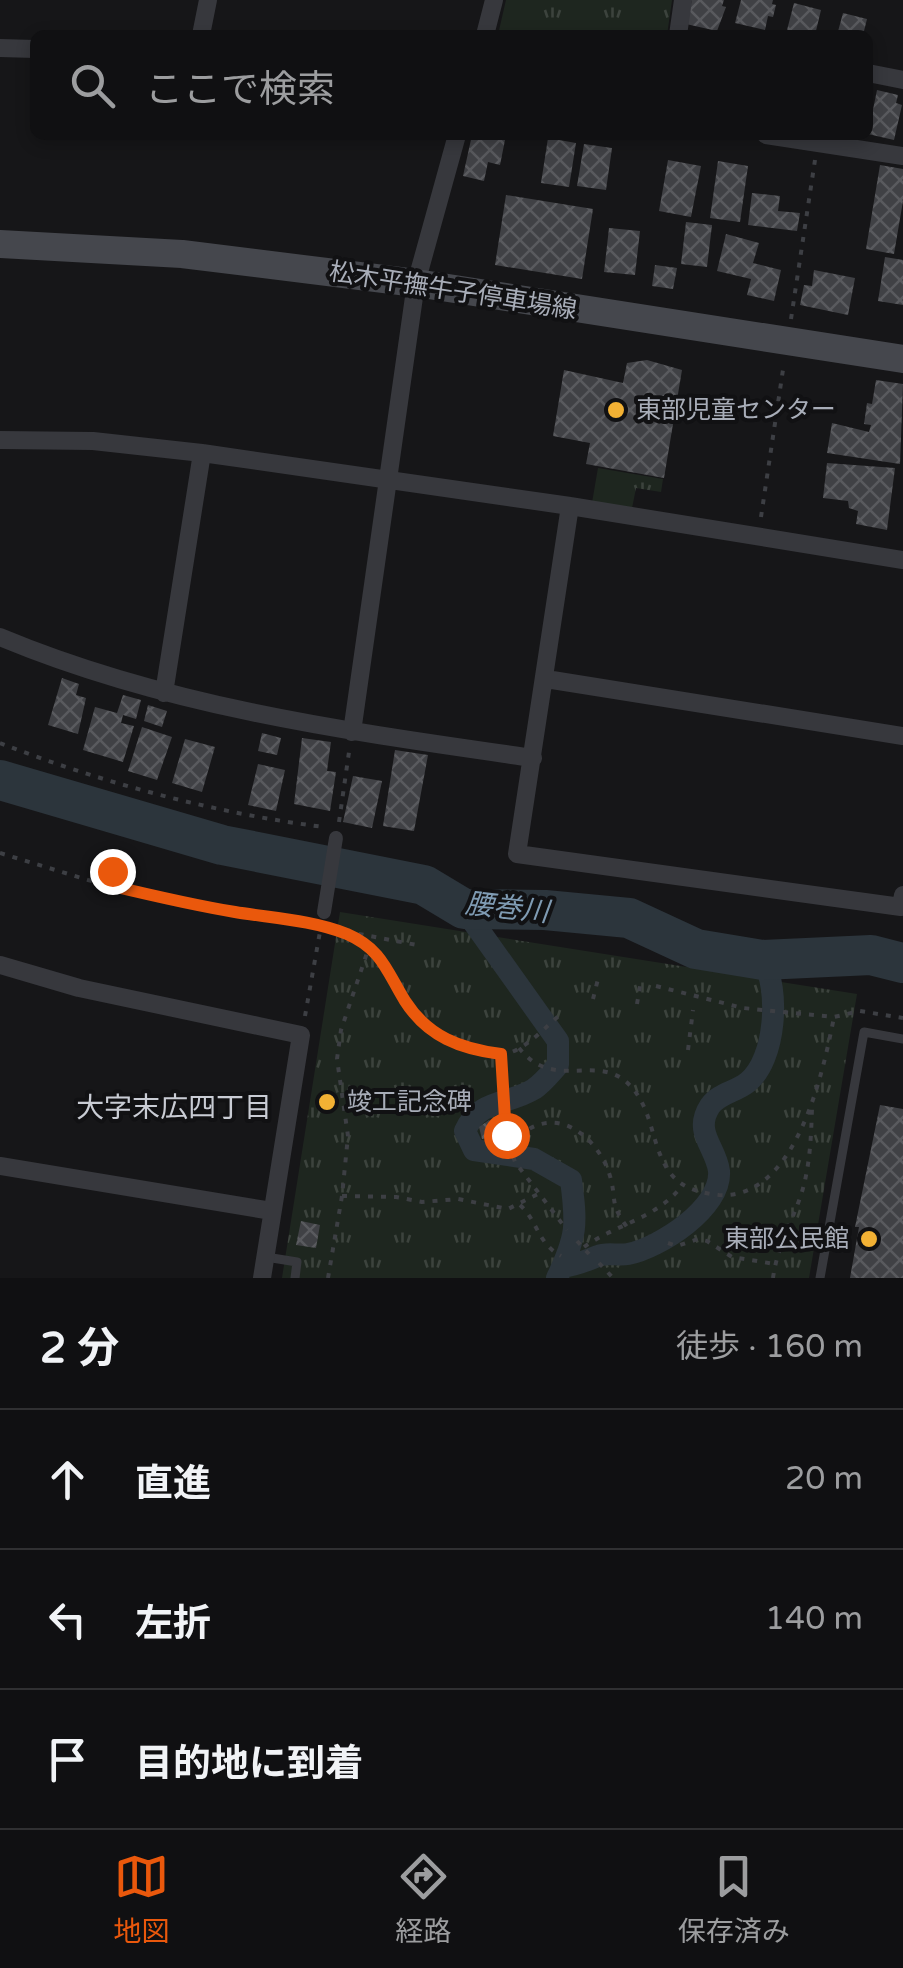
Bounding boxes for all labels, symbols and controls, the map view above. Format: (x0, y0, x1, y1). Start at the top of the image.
search box (30, 30, 873, 140)
icon: search (65, 58, 120, 113)
text: ここで検索 (145, 67, 335, 113)
street label: 松木平撫牛子停車場線 (327, 257, 579, 325)
place label: 東部児童センター (636, 395, 836, 425)
marker: 東部児童センター (605, 399, 627, 421)
route end (90, 849, 136, 895)
water label: 腰巻川 (463, 887, 554, 930)
place label: 竣工記念碑 (347, 1087, 472, 1117)
district label: 大字末広四丁目 (76, 1091, 272, 1125)
marker: 竣工記念碑 (316, 1091, 338, 1113)
route start (484, 1113, 530, 1159)
place label: 東部公民館 (724, 1224, 849, 1254)
marker: 東部公民館 (858, 1228, 880, 1250)
text: 2 分 (40, 1323, 119, 1374)
text: 徒歩 · 160 m (676, 1328, 863, 1366)
icon: ahead (40, 1452, 95, 1507)
text: 20 m (785, 1460, 863, 1498)
text: 直進 (135, 1461, 211, 1507)
icon: left (40, 1592, 95, 1647)
text: 140 m (765, 1600, 863, 1638)
text: 左折 (135, 1601, 211, 1647)
icon: arrive (40, 1732, 95, 1787)
text: 目的地に到着 (135, 1741, 363, 1787)
tab: 地図 (113, 1849, 169, 1949)
tab: 経路 (395, 1849, 452, 1949)
tab: 保存済み (678, 1849, 790, 1949)

